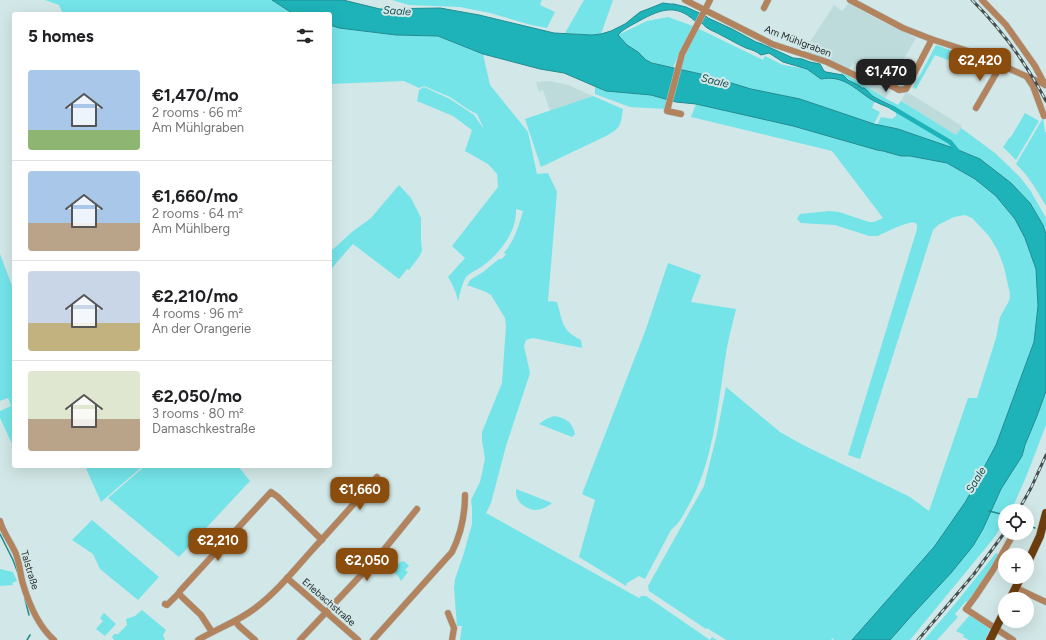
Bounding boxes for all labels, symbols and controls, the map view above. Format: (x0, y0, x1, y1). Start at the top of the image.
water label: Saale (383, 4, 411, 18)
street label: Am Mühlgraben (763, 22, 834, 60)
icon: filters (294, 25, 316, 47)
text: 5 homes (28, 26, 94, 46)
pin: €2,420 (947, 48, 1013, 82)
text: €2,420 (958, 53, 1002, 68)
pin: €1,470 (853, 59, 919, 93)
text: €1,470 (865, 64, 907, 79)
water label: Saale (700, 71, 730, 91)
text: €1,470/mo (152, 85, 239, 105)
icon: home (60, 86, 108, 134)
text: 2 rooms · 66 m² (152, 105, 242, 120)
text: Am Mühlgraben (152, 120, 244, 135)
text: €1,660/mo (152, 186, 238, 206)
icon: home (60, 187, 108, 235)
text: 2 rooms · 64 m² (152, 206, 243, 221)
text: Am Mühlberg (152, 221, 230, 236)
text: €2,210/mo (152, 286, 238, 306)
icon: home (60, 287, 108, 335)
text: 4 rooms · 96 m² (152, 306, 243, 321)
text: An der Orangerie (152, 321, 251, 336)
text: €2,050/mo (152, 386, 242, 406)
icon: home (60, 387, 108, 435)
text: 3 rooms · 80 m² (152, 406, 244, 421)
text: Damaschkestraße (152, 421, 255, 436)
water label: Saale (963, 465, 989, 495)
pin: €1,660 (327, 477, 393, 511)
text: €1,660 (339, 482, 381, 497)
map controls (998, 504, 1034, 628)
button: locate (998, 504, 1034, 540)
pin: €2,210 (185, 528, 251, 562)
text: €2,210 (197, 533, 239, 548)
pin: €2,050 (334, 548, 400, 582)
button: + (998, 548, 1034, 584)
street label: Talstraße (18, 549, 42, 592)
text: €2,050 (345, 553, 389, 568)
street label: Erlebachstraße (299, 575, 359, 629)
button: − (998, 592, 1034, 628)

